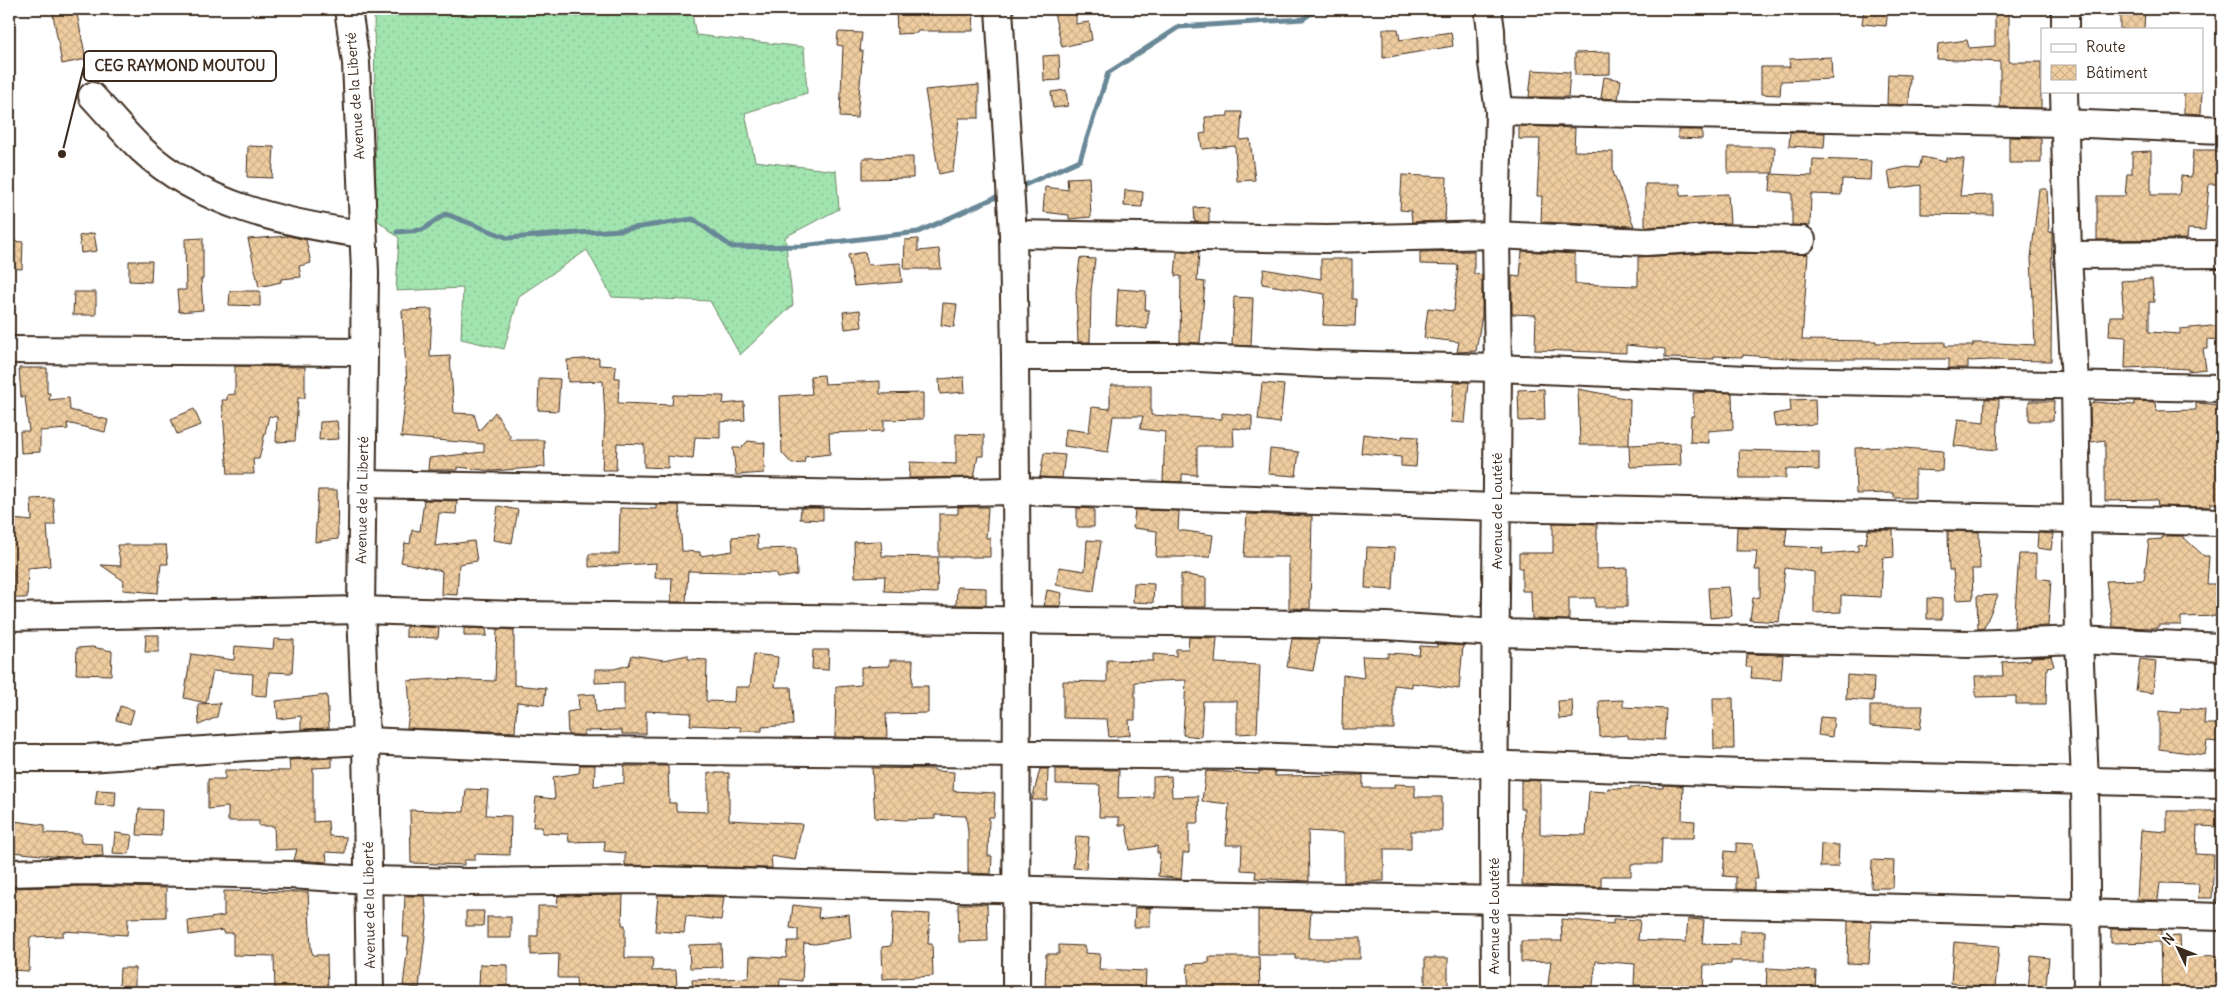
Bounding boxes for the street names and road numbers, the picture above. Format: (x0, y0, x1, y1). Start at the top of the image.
street label: Avenue de la Liberté (342, 32, 368, 160)
street label: Avenue de la Liberté (352, 436, 372, 564)
street label: Avenue de Loutété (1488, 452, 1506, 570)
street label: Avenue de la Liberté (359, 841, 379, 969)
street label: Avenue de Loutété (1485, 857, 1503, 975)

